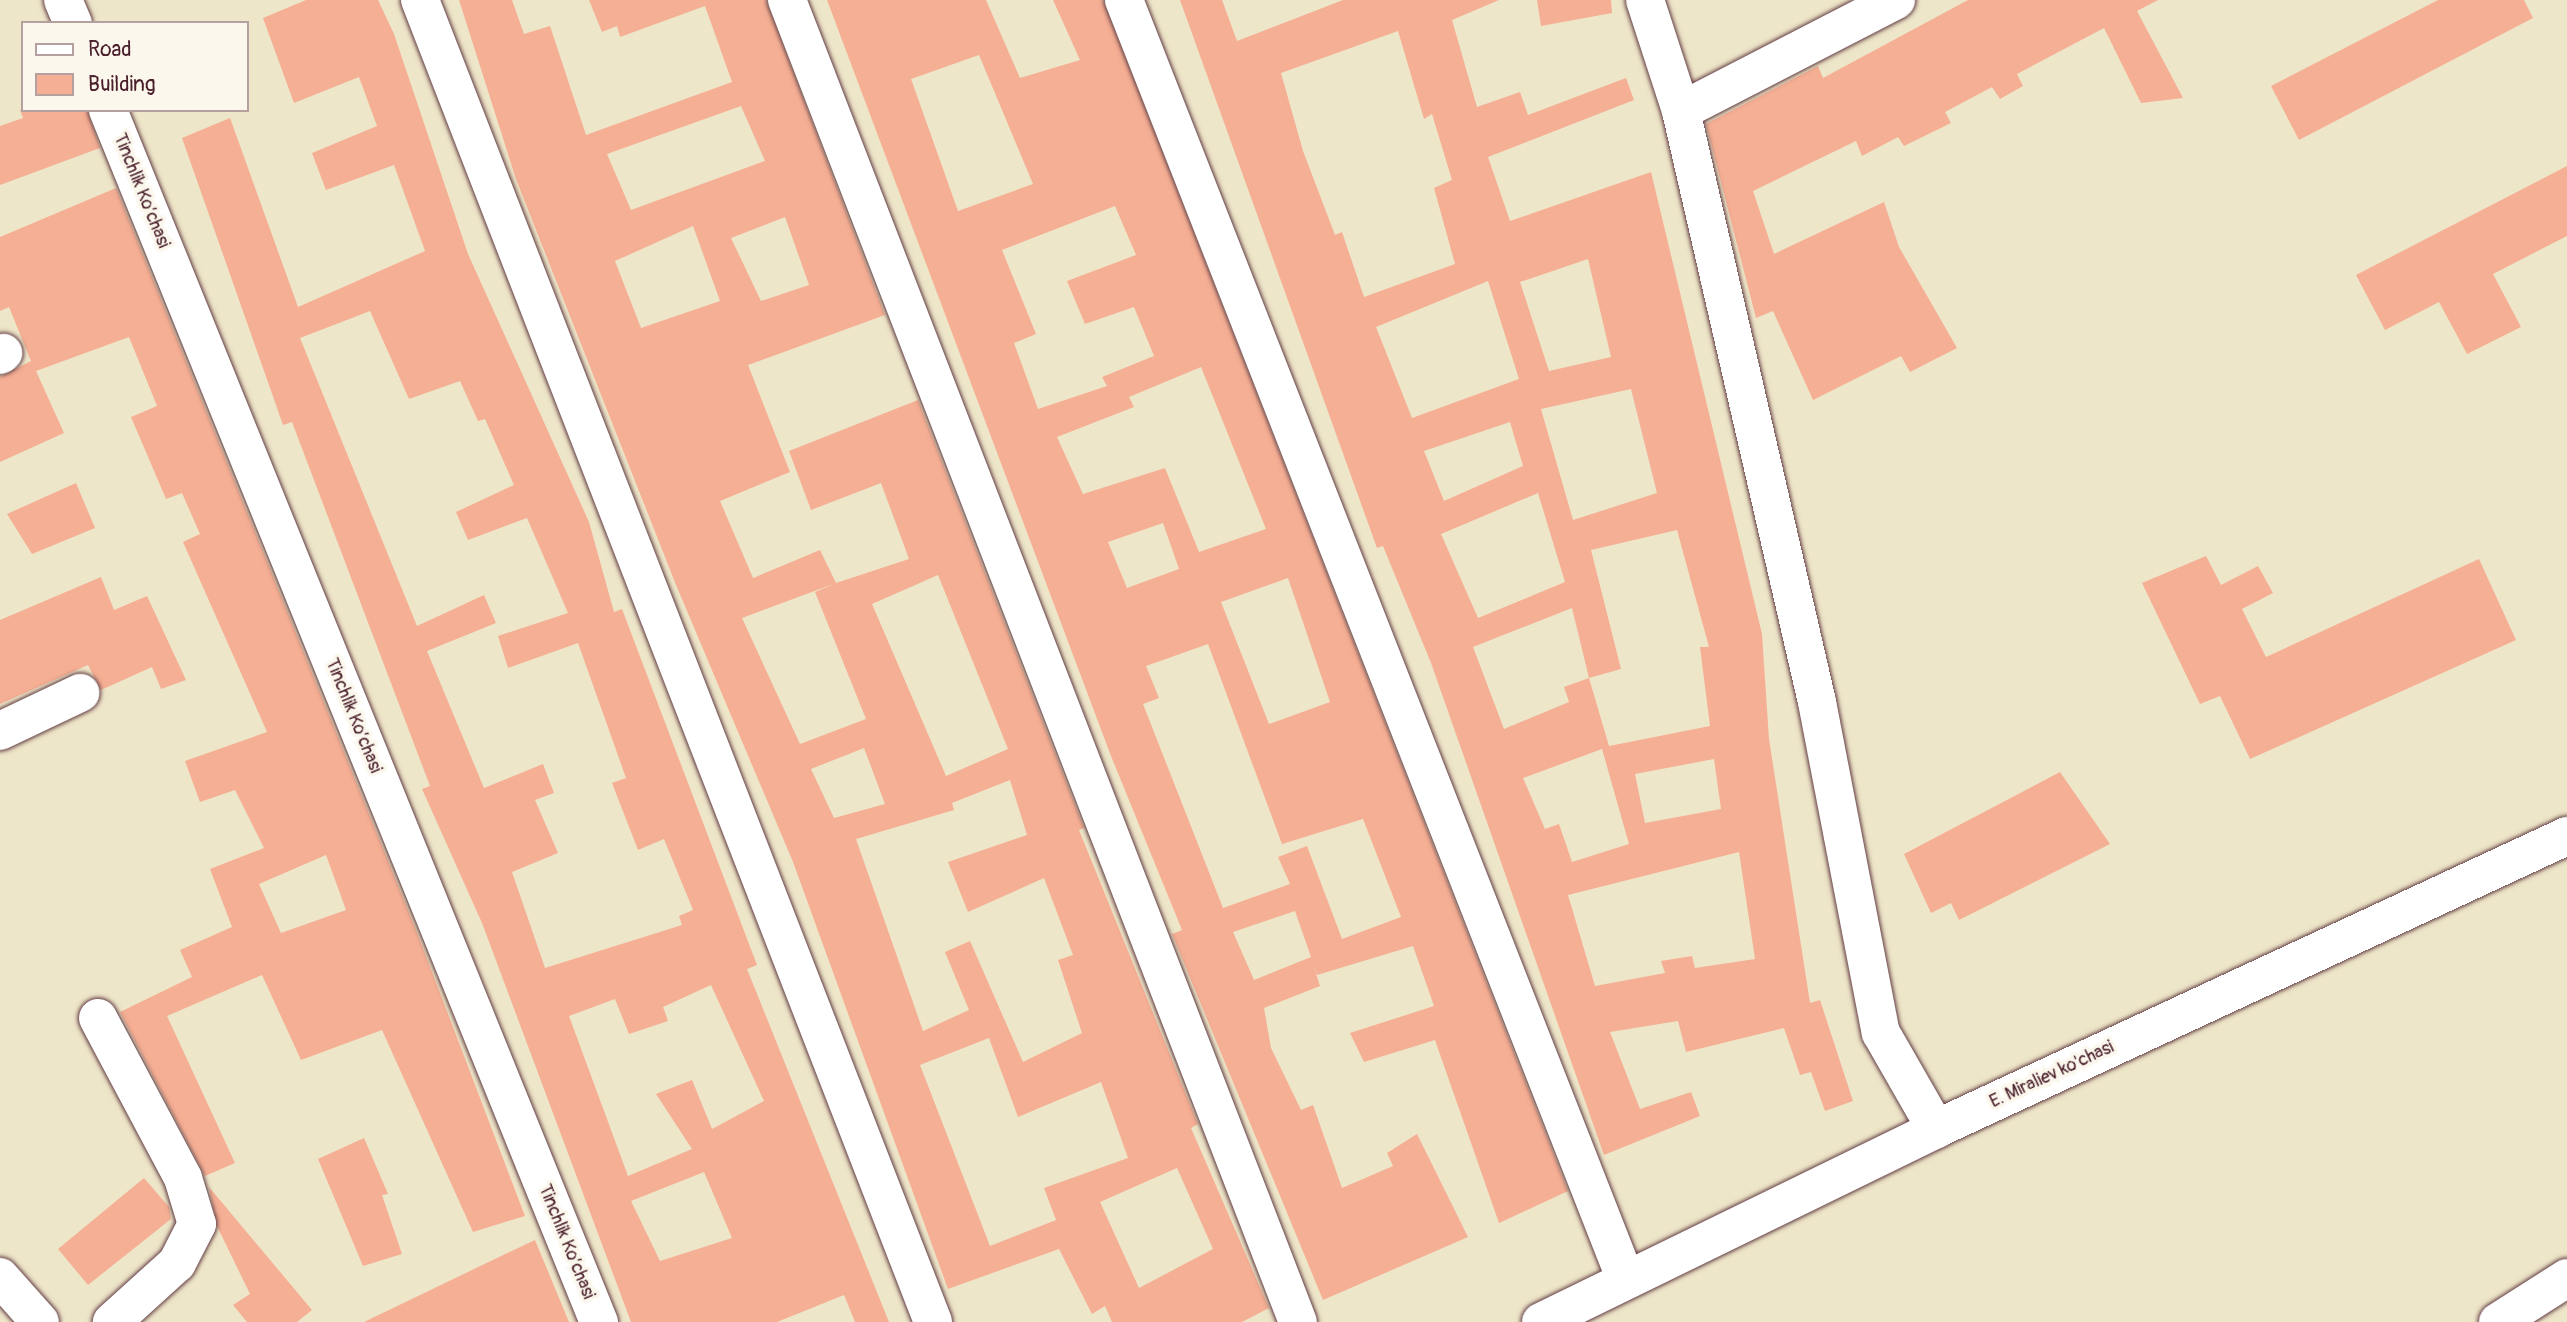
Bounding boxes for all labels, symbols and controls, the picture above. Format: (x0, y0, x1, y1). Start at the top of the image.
legend (21, 21, 248, 112)
text: Road (88, 36, 132, 63)
text: Building (88, 71, 155, 98)
street label: Tinchlik Ko’chasi (108, 131, 174, 251)
street label: Tinchlik Ko’chasi (320, 656, 386, 776)
street label: E. Miraliev ko'chasi (1986, 1037, 2118, 1113)
street label: Tinchlik Ko’chasi (533, 1182, 599, 1302)

